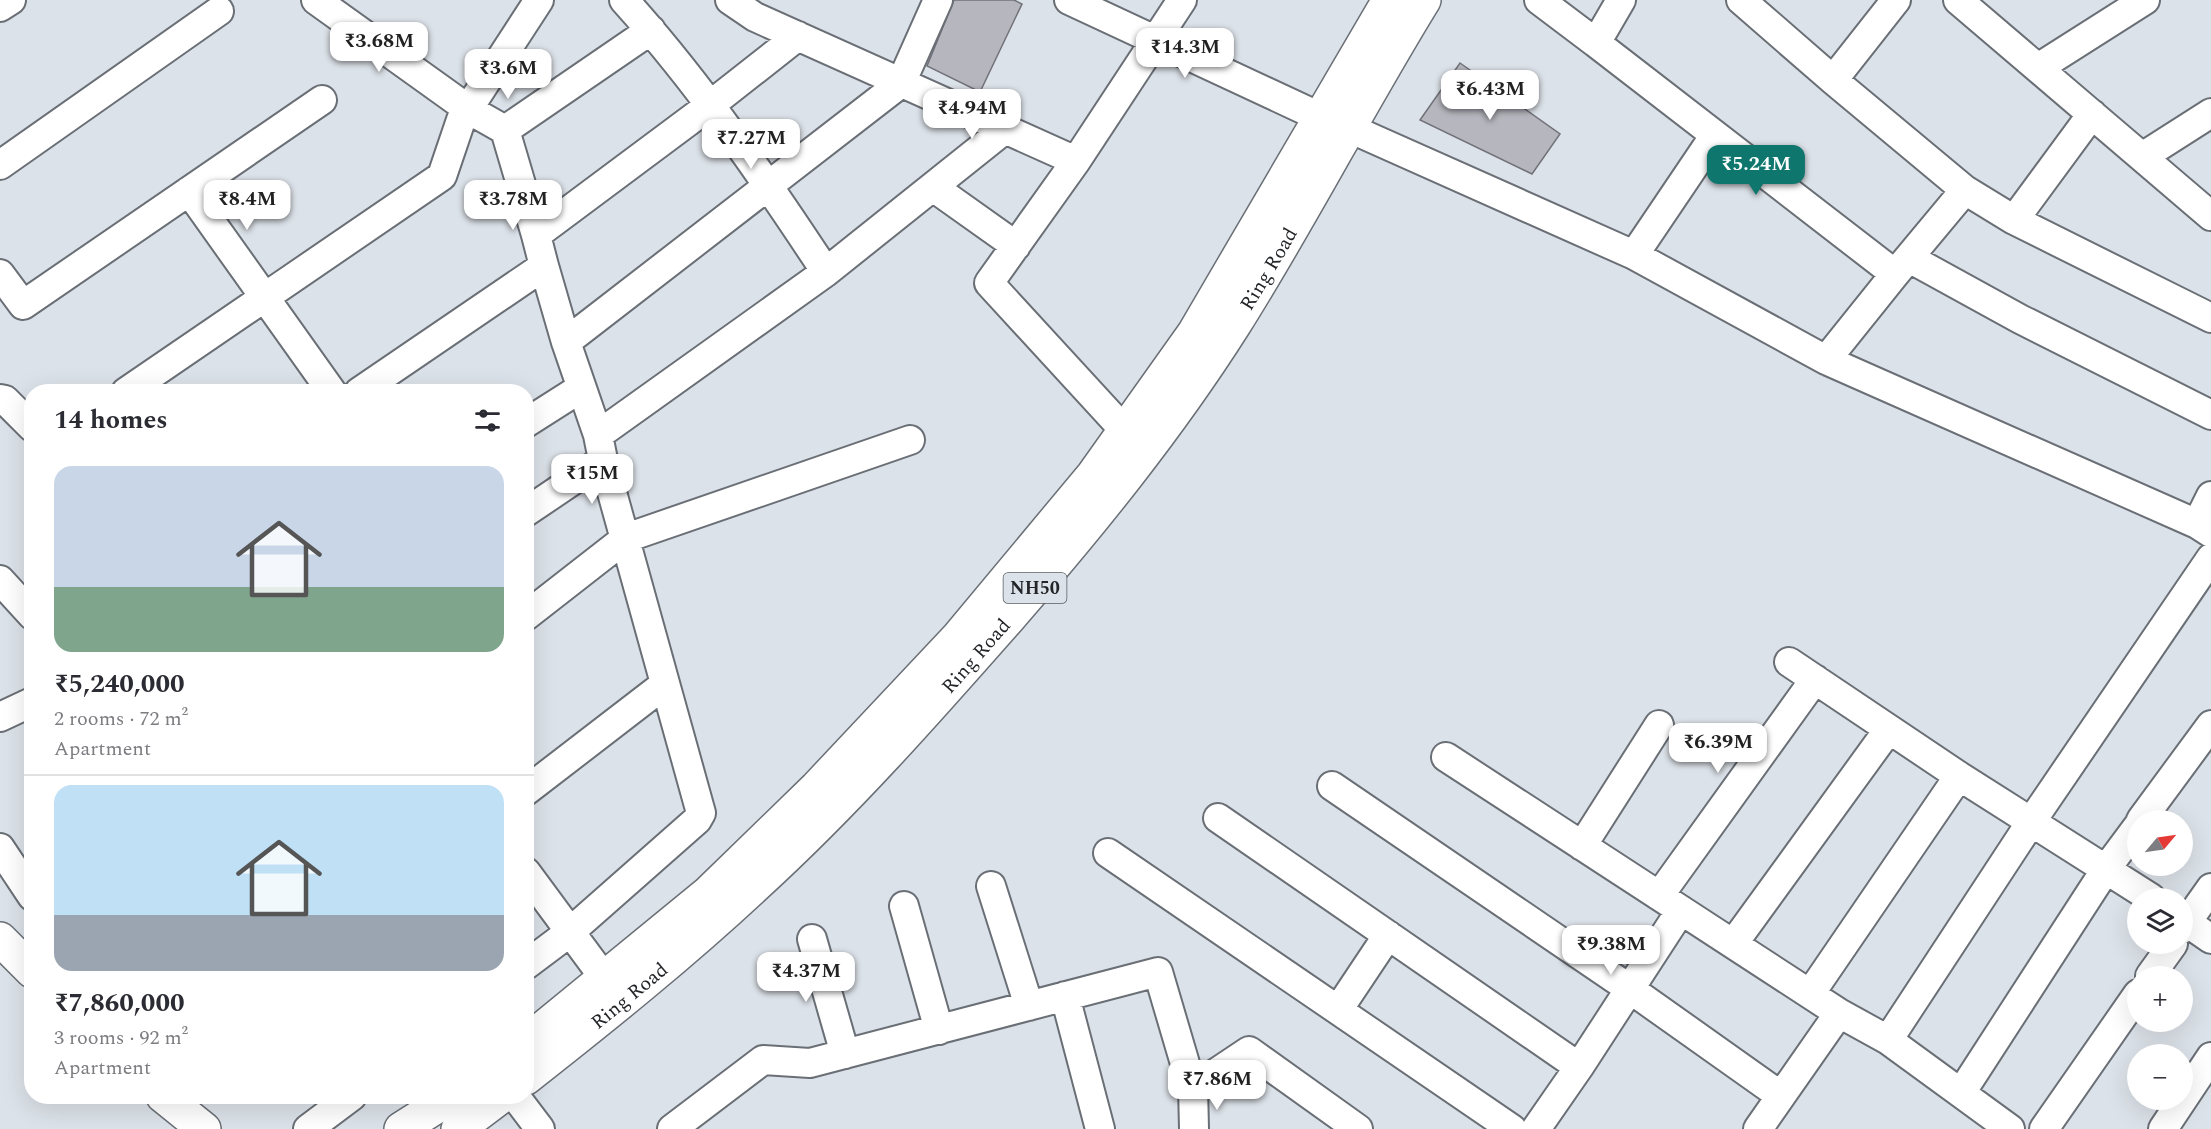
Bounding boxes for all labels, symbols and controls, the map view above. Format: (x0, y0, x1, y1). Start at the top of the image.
pin: ₹3.68M (330, 22, 428, 73)
text: ₹3.68M (344, 26, 414, 56)
pin: ₹14.3M (1136, 28, 1234, 79)
text: ₹14.3M (1150, 32, 1220, 62)
pin: ₹3.6M (466, 49, 550, 100)
text: ₹3.6M (479, 53, 537, 83)
pin: ₹6.43M (1441, 70, 1539, 121)
text: ₹6.43M (1455, 74, 1525, 104)
pin: ₹4.94M (923, 89, 1021, 140)
text: ₹4.94M (937, 93, 1007, 123)
pin: ₹7.27M (702, 119, 800, 170)
text: ₹7.27M (716, 123, 786, 153)
pin: ₹5.24M (1707, 145, 1805, 196)
text: ₹5.24M (1721, 149, 1791, 179)
pin: ₹8.4M (205, 180, 289, 231)
pin: ₹3.78M (464, 180, 562, 231)
text: ₹8.4M (218, 184, 276, 214)
text: ₹3.78M (478, 184, 548, 214)
street label: Ring Road (1233, 222, 1305, 317)
text: 14 homes (54, 400, 168, 440)
icon: filters (471, 404, 504, 437)
pin: ₹15M (556, 454, 628, 505)
text: ₹15M (565, 458, 619, 488)
icon: home (225, 505, 333, 613)
road number: NH50 (1004, 573, 1066, 603)
street label: Ring Road (935, 612, 1018, 701)
text: ₹5,240,000 (54, 664, 185, 704)
text: 2 rooms · 72 m² (54, 704, 188, 734)
pin: ₹6.39M (1669, 723, 1767, 774)
text: ₹6.39M (1683, 727, 1753, 757)
text: Apartment (54, 734, 151, 764)
north arrow (2127, 810, 2193, 876)
map controls (2127, 810, 2193, 1110)
icon: home (225, 824, 333, 932)
button: layers (2127, 888, 2193, 954)
pin: ₹9.38M (1562, 925, 1660, 976)
text: ₹9.38M (1576, 929, 1646, 959)
pin: ₹4.37M (757, 952, 855, 1003)
street label: Ring Road (585, 955, 675, 1037)
text: ₹4.37M (771, 956, 841, 986)
button: + (2127, 966, 2193, 1032)
text: ₹7,860,000 (54, 983, 185, 1023)
text: 3 rooms · 92 m² (54, 1023, 188, 1053)
button: − (2127, 1044, 2193, 1110)
text: Apartment (54, 1053, 151, 1083)
pin: ₹7.86M (1168, 1060, 1266, 1111)
text: ₹7.86M (1182, 1064, 1252, 1094)

